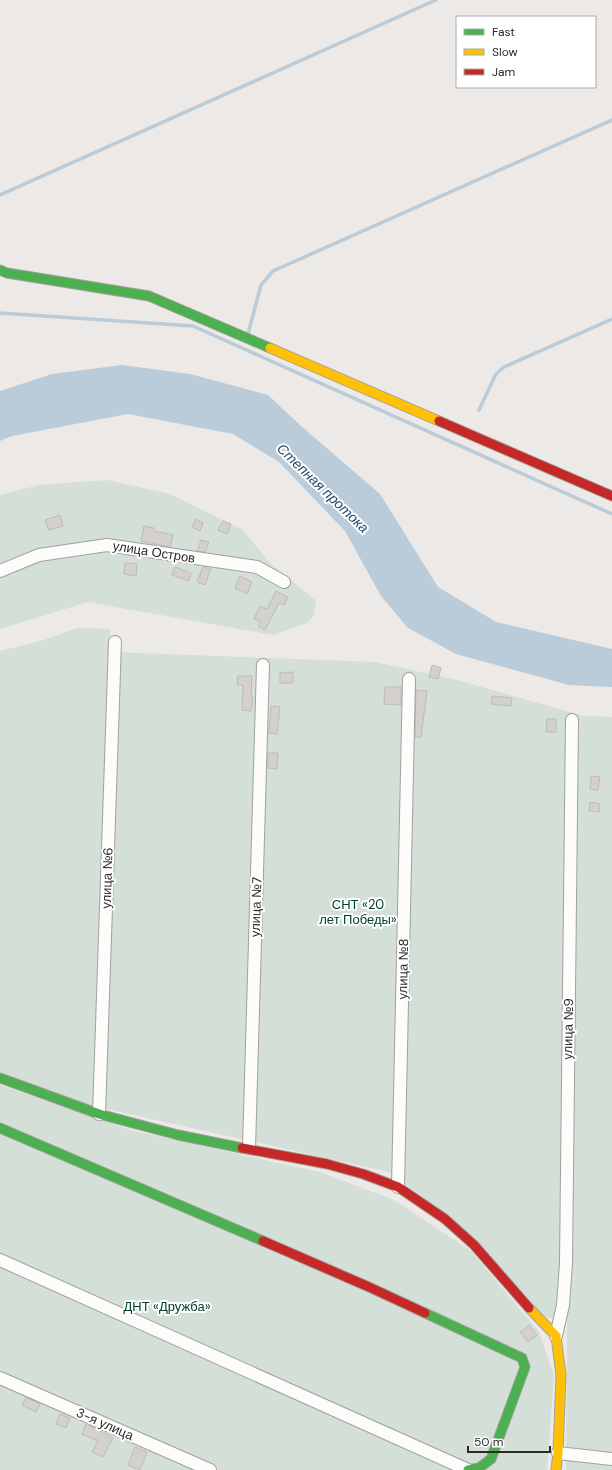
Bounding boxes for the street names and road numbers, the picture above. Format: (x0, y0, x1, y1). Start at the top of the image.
street label: улица Остров (112, 537, 196, 567)
street label: улица №6 (97, 847, 117, 909)
street label: улица №7 (246, 877, 266, 937)
street label: улица №8 (394, 938, 412, 1000)
street label: улица №9 (559, 998, 577, 1060)
street label: 3-я улица (74, 1404, 137, 1444)

